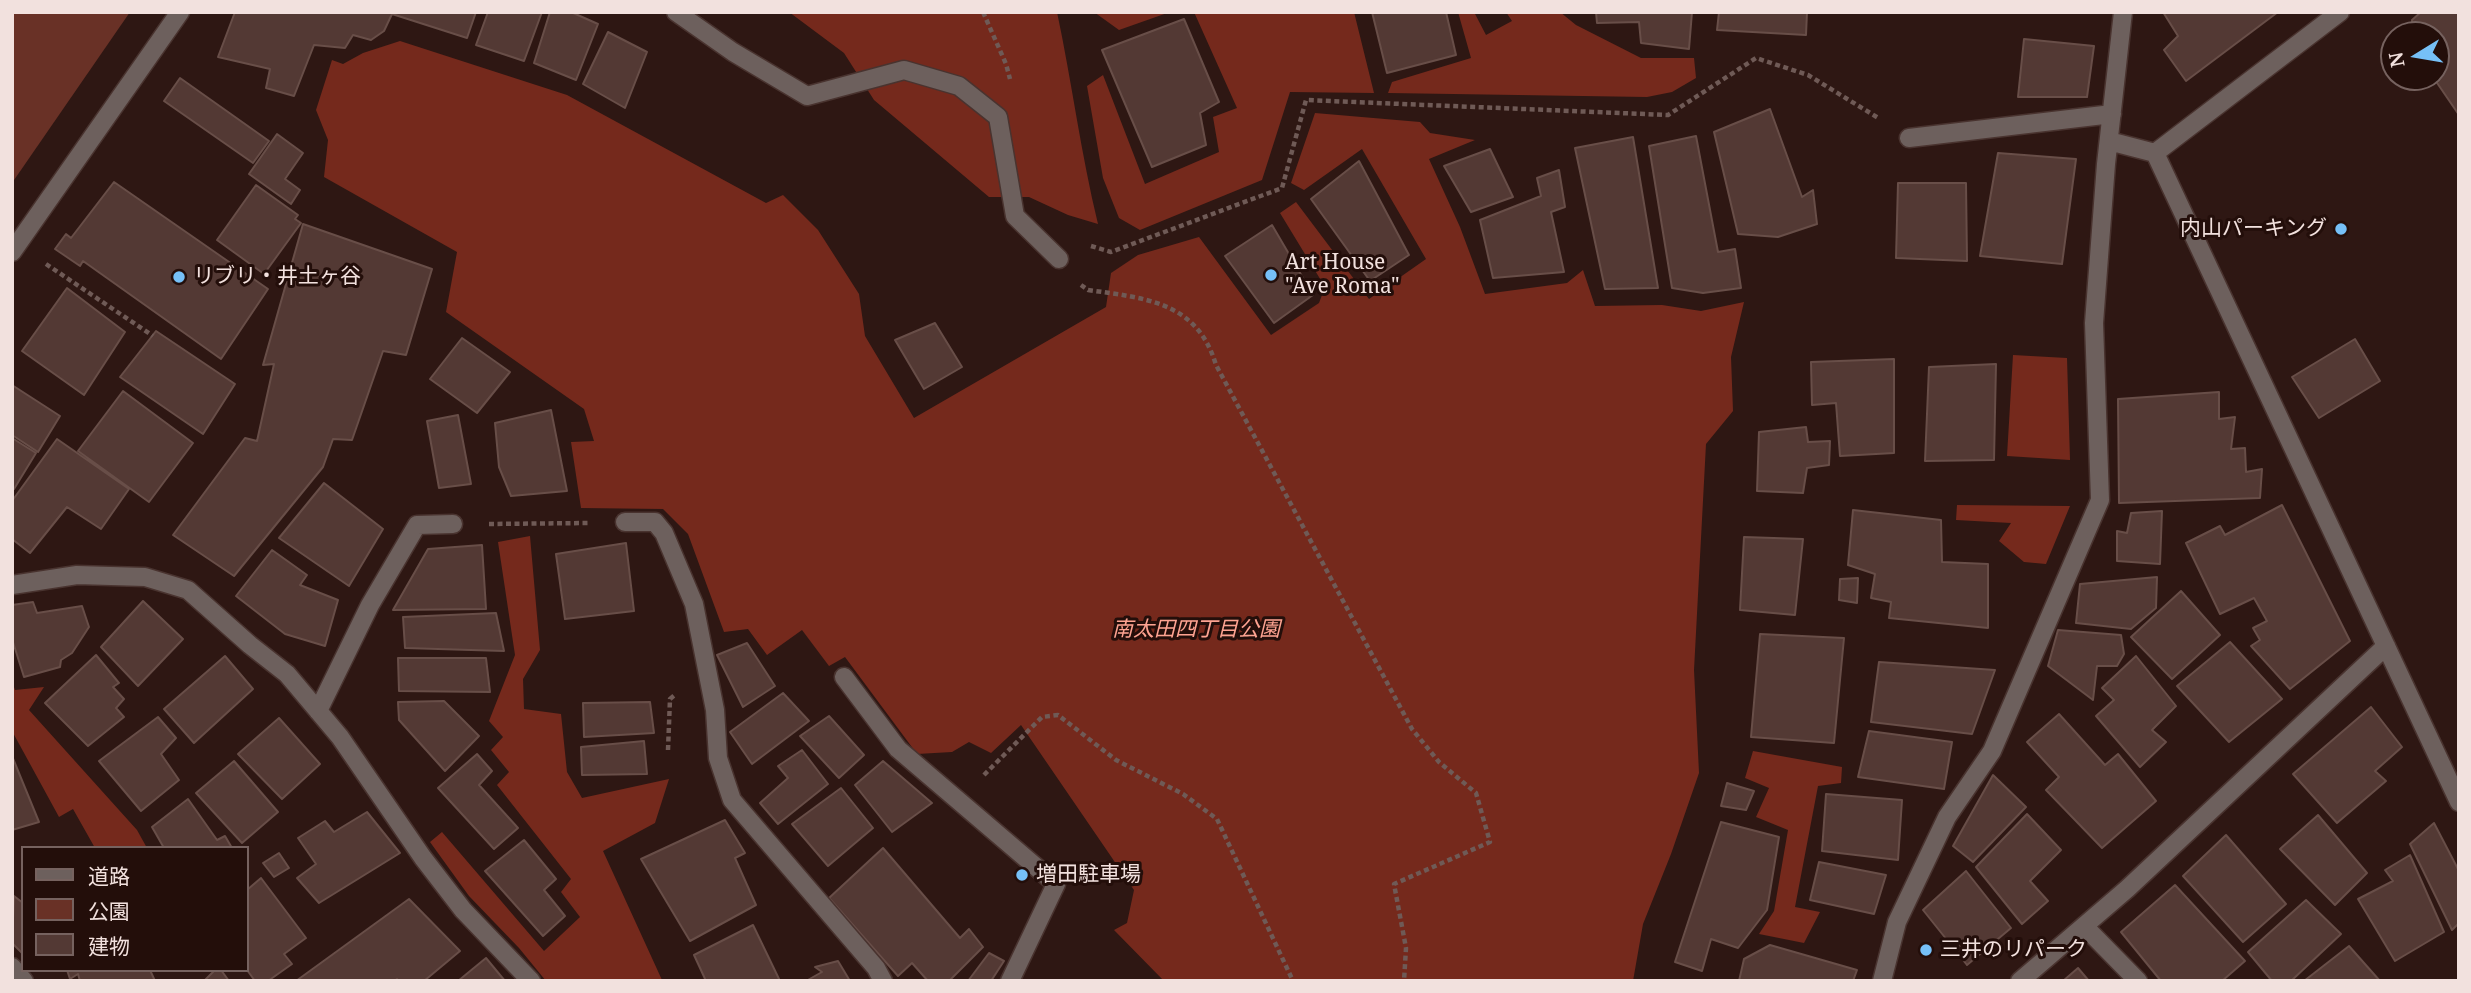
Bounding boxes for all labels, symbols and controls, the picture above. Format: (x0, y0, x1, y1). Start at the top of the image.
north arrow (2380, 21, 2450, 91)
text: N (2382, 50, 2411, 69)
place label: 内山パーキング (2180, 216, 2327, 242)
marker: 内山パーキング (2333, 221, 2349, 237)
place label: Art House "Ave Roma" (1285, 250, 1400, 300)
place label: リブリ・井土ヶ谷 (193, 264, 361, 290)
marker: Art House "Ave Roma" (1263, 267, 1279, 283)
marker: リブリ・井土ヶ谷 (171, 269, 187, 285)
park label: 南太田四丁目公園 (1112, 617, 1280, 643)
legend (21, 846, 248, 972)
text: 道路 (88, 862, 130, 890)
place label: 増田駐車場 (1036, 862, 1141, 888)
marker: 増田駐車場 (1014, 867, 1030, 883)
text: 公園 (88, 897, 130, 925)
text: 建物 (88, 932, 130, 960)
place label: 三井のリパーク (1940, 937, 2087, 963)
marker: 三井のリパーク (1918, 942, 1934, 958)

